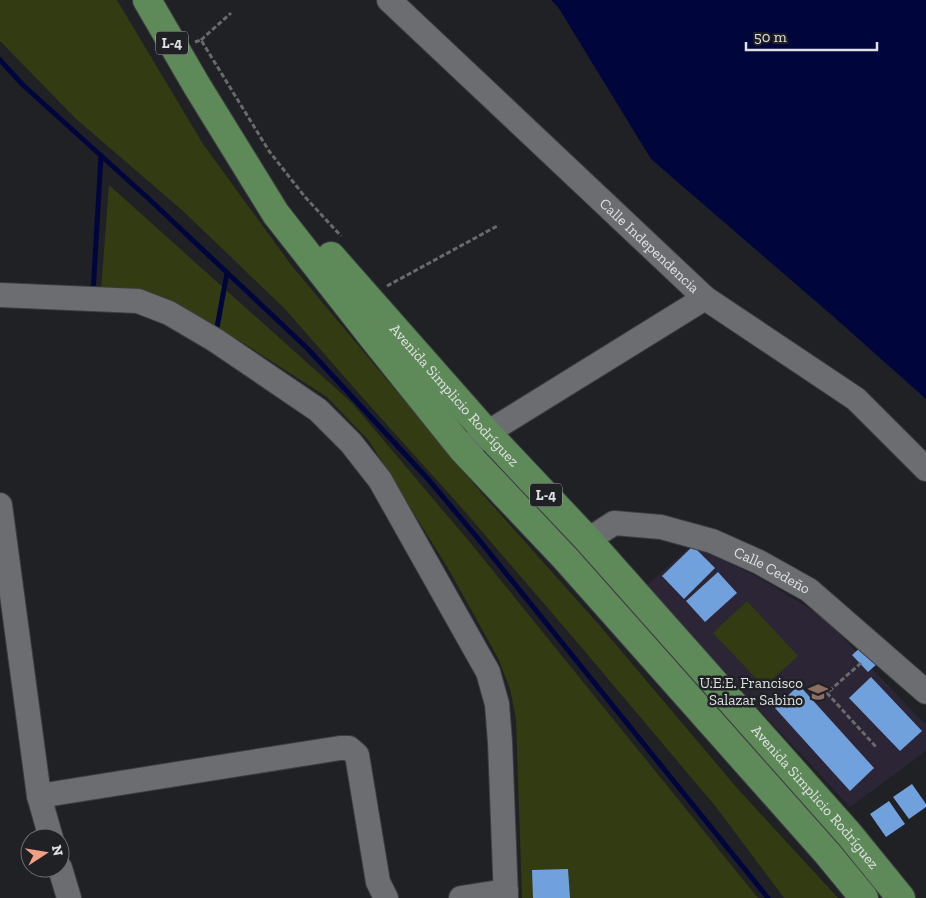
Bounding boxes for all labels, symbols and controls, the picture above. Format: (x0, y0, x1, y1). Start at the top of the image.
scale bar (746, 20, 877, 52)
text: 50 m (754, 28, 787, 46)
road number: L-4 (156, 32, 188, 54)
street label: Calle Independencia (596, 194, 703, 297)
street label: Avenida Simplicio Rodríguez (386, 320, 523, 470)
road number: L-4 (530, 484, 562, 506)
street label: Calle Cedeño (731, 543, 814, 598)
place label: U.E.E. Francisco Salazar Sabino (699, 674, 803, 709)
school or university icon: U.E.E. Francisco Salazar Sabino (807, 681, 829, 703)
street label: Avenida Simplicio Rodríguez (747, 721, 883, 873)
north arrow (20, 828, 70, 878)
text: N (48, 843, 67, 858)

